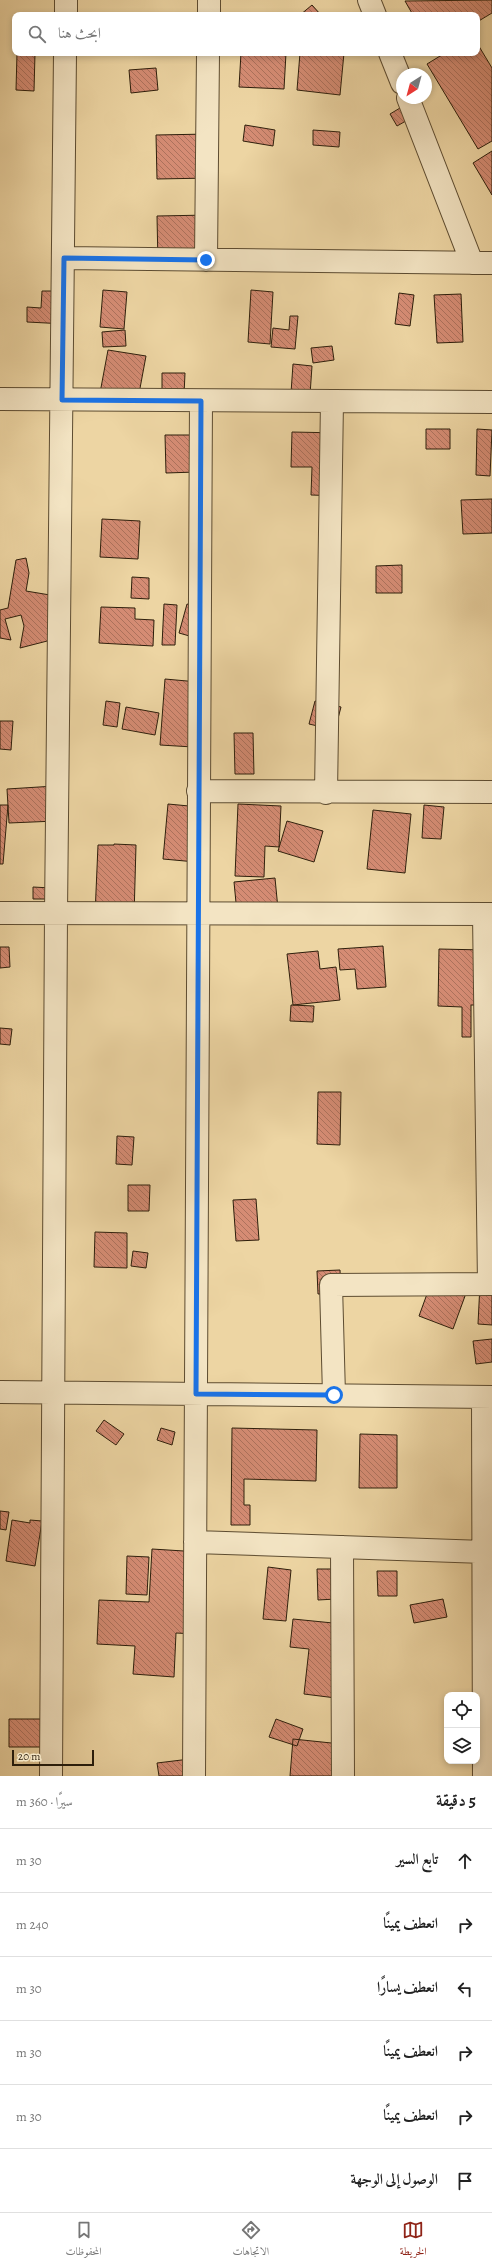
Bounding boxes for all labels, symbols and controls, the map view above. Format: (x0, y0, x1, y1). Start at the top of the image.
search box (12, 12, 480, 56)
icon: search (26, 23, 48, 45)
text: ابحث هنا (58, 23, 101, 43)
north arrow (396, 68, 432, 104)
route end (197, 251, 215, 269)
route start (325, 1386, 343, 1404)
map controls (444, 1692, 480, 1764)
button: locate (444, 1692, 480, 1728)
button: layers (444, 1728, 480, 1764)
scale bar (12, 1748, 94, 1767)
text: 20 m (18, 1749, 40, 1764)
text: 5 دقيقة (436, 1789, 476, 1812)
text: سيرًا · 360 m (16, 1793, 73, 1810)
text: تابع السير (396, 1849, 438, 1869)
icon: ahead (454, 1850, 476, 1872)
text: 30 m (16, 1852, 42, 1869)
text: انعطف يمينًا (383, 1913, 438, 1933)
icon: right (454, 1914, 476, 1936)
text: 240 m (16, 1916, 48, 1933)
text: انعطف يسارًا (377, 1977, 438, 1997)
icon: left (454, 1978, 476, 2000)
text: 30 m (16, 1980, 42, 1997)
text: انعطف يمينًا (383, 2041, 438, 2061)
icon: right (454, 2042, 476, 2064)
text: 30 m (16, 2044, 42, 2061)
text: انعطف يمينًا (383, 2105, 438, 2125)
icon: right (454, 2106, 476, 2128)
text: 30 m (16, 2108, 42, 2125)
text: الوصول إلى الوجهة (351, 2169, 438, 2189)
icon: arrive (454, 2170, 476, 2192)
tab: المحفوظات (65, 2219, 102, 2262)
tab: الاتجاهات (232, 2219, 269, 2262)
tab: الخريطة (400, 2219, 427, 2262)

